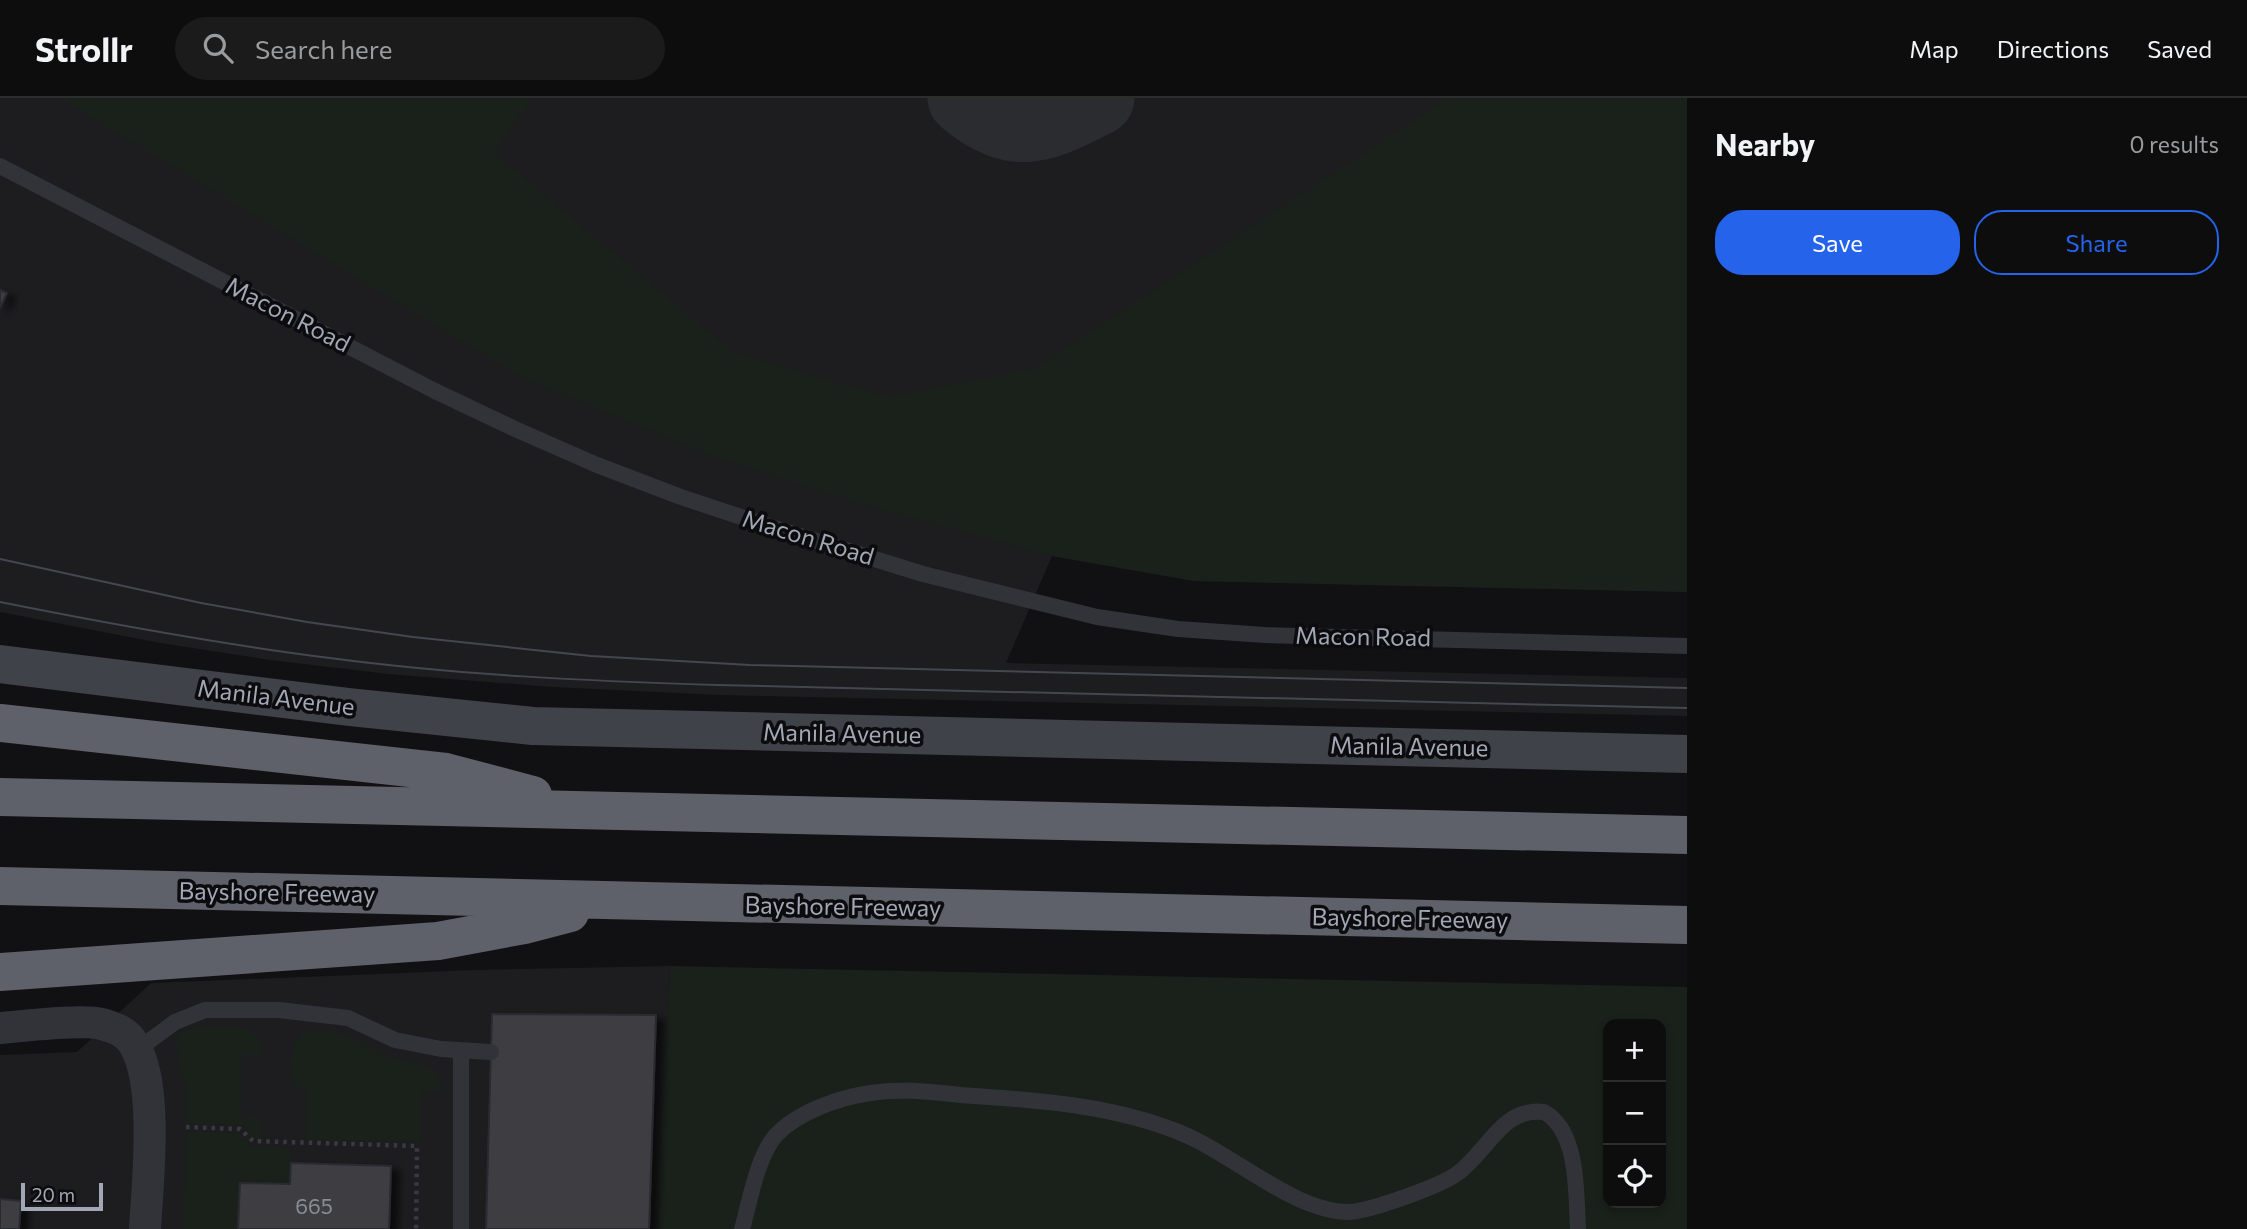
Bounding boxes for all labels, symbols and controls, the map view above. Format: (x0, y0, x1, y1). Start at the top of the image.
search box (175, 17, 665, 80)
text: Strollr (35, 28, 133, 69)
icon: search (199, 29, 237, 67)
text: Search here (255, 33, 392, 64)
text: Map (1909, 34, 1959, 63)
text: Directions (1997, 34, 2109, 63)
text: Saved (2147, 34, 2212, 63)
text: Nearby (1715, 125, 1815, 162)
text: 0 results (2130, 130, 2219, 158)
button: Save (1715, 210, 1960, 275)
button: Share (1974, 210, 2219, 275)
street label: Macon Road (222, 270, 356, 357)
street label: Macon Road (739, 503, 878, 570)
street label: Macon Road (1295, 620, 1431, 651)
street label: Manila Avenue (196, 672, 357, 721)
street label: Manila Avenue (763, 717, 922, 748)
street label: Manila Avenue (1330, 730, 1489, 761)
street label: Bayshore Freeway (178, 875, 376, 908)
street label: Bayshore Freeway (744, 889, 942, 922)
street label: Bayshore Freeway (1311, 901, 1509, 934)
map controls (1603, 1019, 1666, 1208)
button: + (1603, 1019, 1666, 1082)
button: − (1603, 1082, 1666, 1145)
button: locate (1603, 1145, 1666, 1208)
scale bar (21, 1180, 103, 1212)
text: 20 m (32, 1183, 75, 1206)
house number: 665 (295, 1193, 333, 1218)

